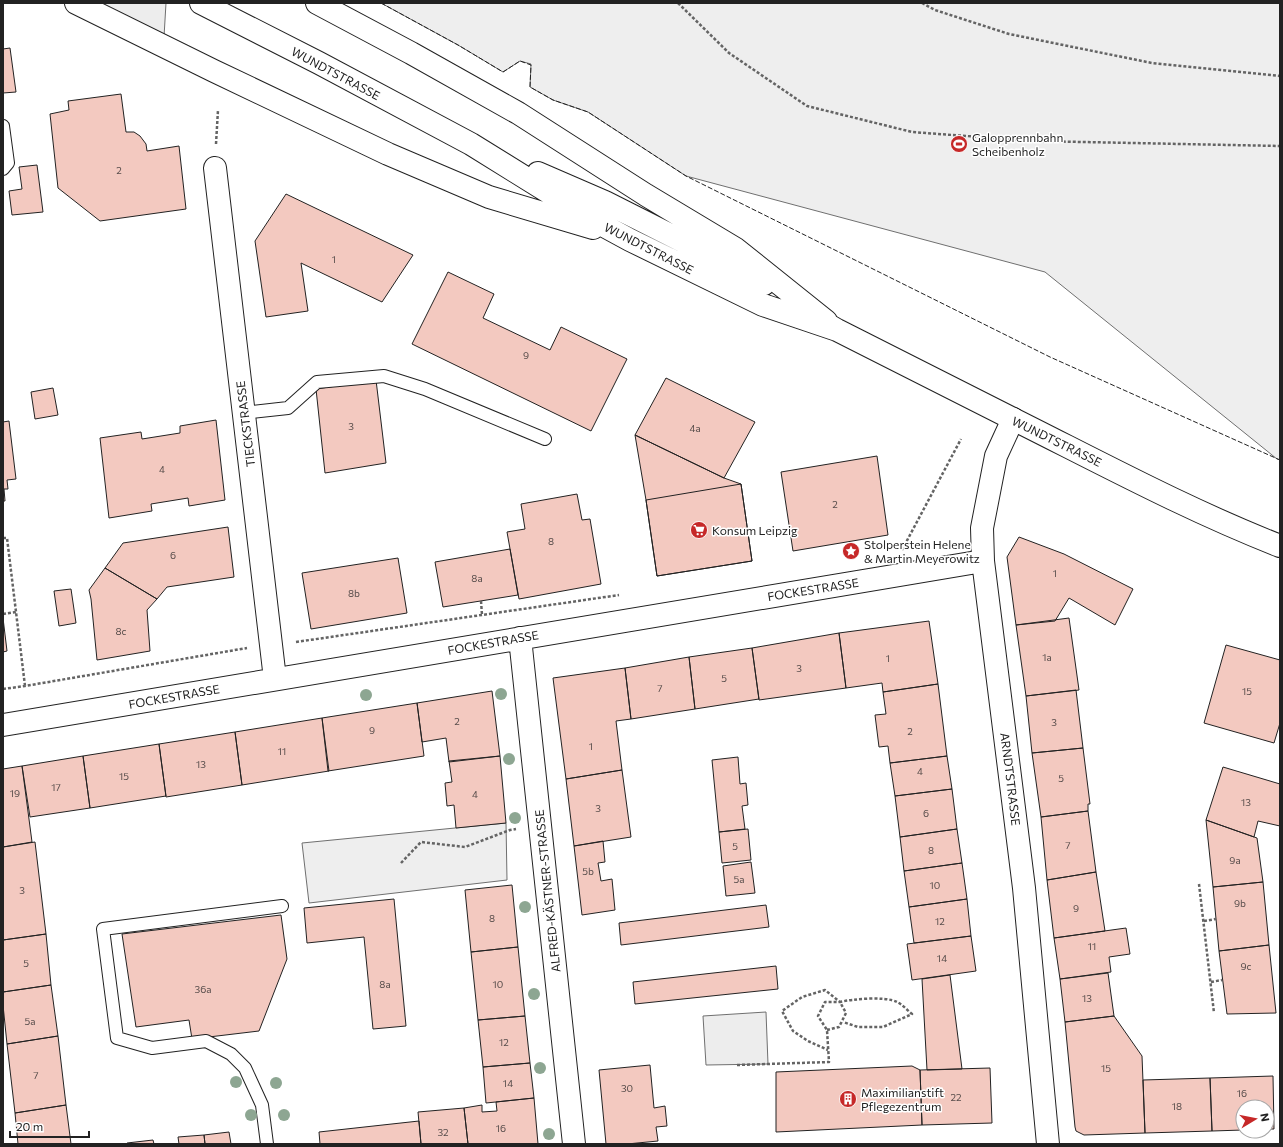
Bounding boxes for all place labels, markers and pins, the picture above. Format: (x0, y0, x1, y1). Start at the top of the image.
place label: Galopprennbahn Scheibenholz (972, 130, 1063, 158)
sports icon: Galopprennbahn Scheibenholz (949, 134, 969, 154)
supermarket icon: Konsum Leipzig (689, 520, 709, 540)
place label: Konsum Leipzig (712, 523, 798, 537)
place label: Stolperstein Helene & Martin Meyerowitz (864, 537, 980, 565)
place icon: Stolperstein Helene & Martin Meyerowitz (841, 541, 861, 561)
place label: Maximilianstift Pflegezentrum (861, 1085, 944, 1113)
building icon: Maximilianstift Pflegezentrum (838, 1089, 858, 1109)

